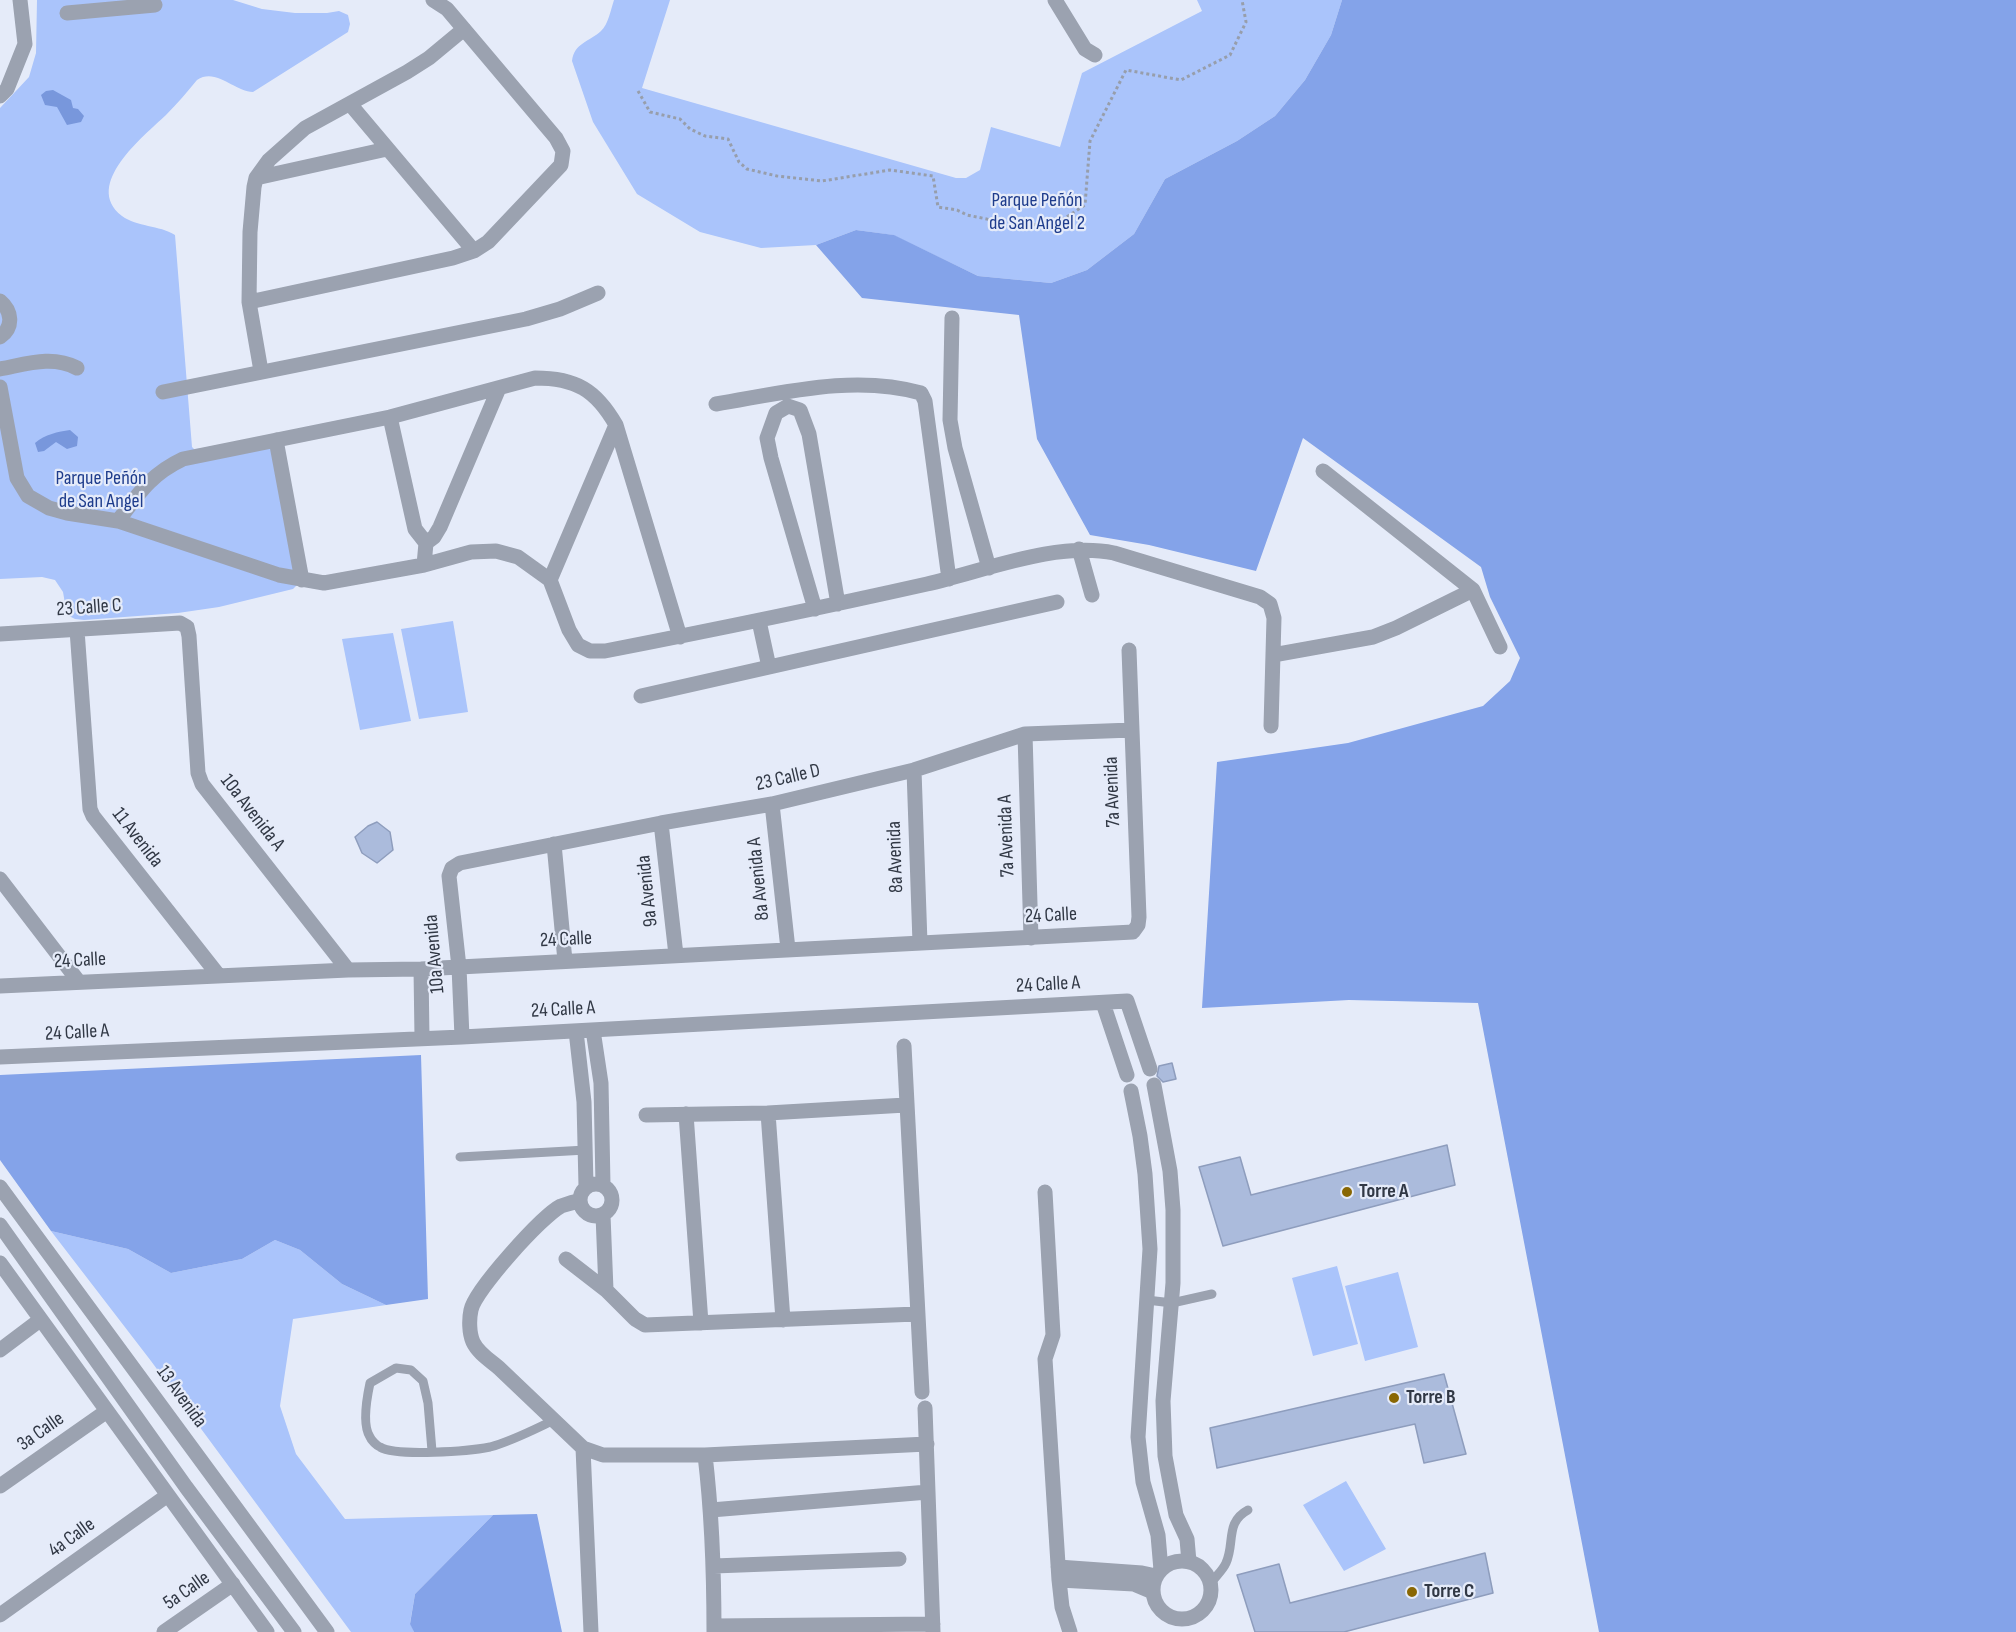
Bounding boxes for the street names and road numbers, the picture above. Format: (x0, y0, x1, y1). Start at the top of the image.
street label: 23 Calle C (56, 594, 122, 622)
street label: 7a Avenida (1100, 756, 1126, 828)
street label: 23 Calle D (753, 759, 823, 797)
street label: 10a Avenida A (215, 770, 289, 856)
street label: 7a Avenida A (994, 794, 1020, 878)
street label: 11 Avenida (106, 803, 168, 873)
street label: 8a Avenida (883, 821, 909, 893)
street label: 8a Avenida A (743, 836, 775, 922)
street label: 9a Avenida (632, 854, 664, 928)
street label: 24 Calle (1024, 903, 1078, 929)
street label: 10a Avenida (420, 914, 450, 994)
street label: 24 Calle (539, 927, 593, 953)
street label: 24 Calle (53, 948, 107, 974)
street label: 24 Calle A (1015, 971, 1081, 999)
street label: 24 Calle A (530, 996, 596, 1024)
street label: 24 Calle A (44, 1019, 110, 1047)
street label: 13 Avenida (150, 1361, 212, 1433)
street label: 3a Calle (13, 1407, 69, 1457)
street label: 4a Calle (44, 1513, 100, 1563)
street label: 5a Calle (159, 1566, 215, 1616)

